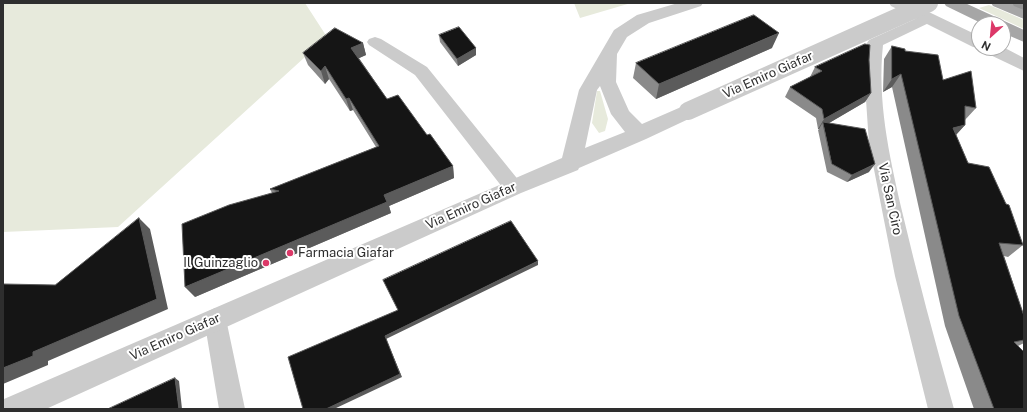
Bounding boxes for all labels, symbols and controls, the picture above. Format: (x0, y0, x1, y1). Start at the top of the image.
north arrow (971, 16, 1011, 56)
text: N (979, 39, 993, 53)
street label: Via Emiro Giafar (720, 48, 816, 102)
street label: Via San Ciro (875, 161, 905, 237)
street label: Via Emiro Giafar (423, 179, 519, 233)
place label: Farmacia Giafar (298, 245, 394, 261)
marker: Farmacia Giafar (285, 248, 295, 258)
place label: Il Guinzaglio (183, 255, 258, 271)
marker: Il Guinzaglio (261, 258, 271, 268)
street label: Via Emiro Giafar (127, 310, 223, 364)

